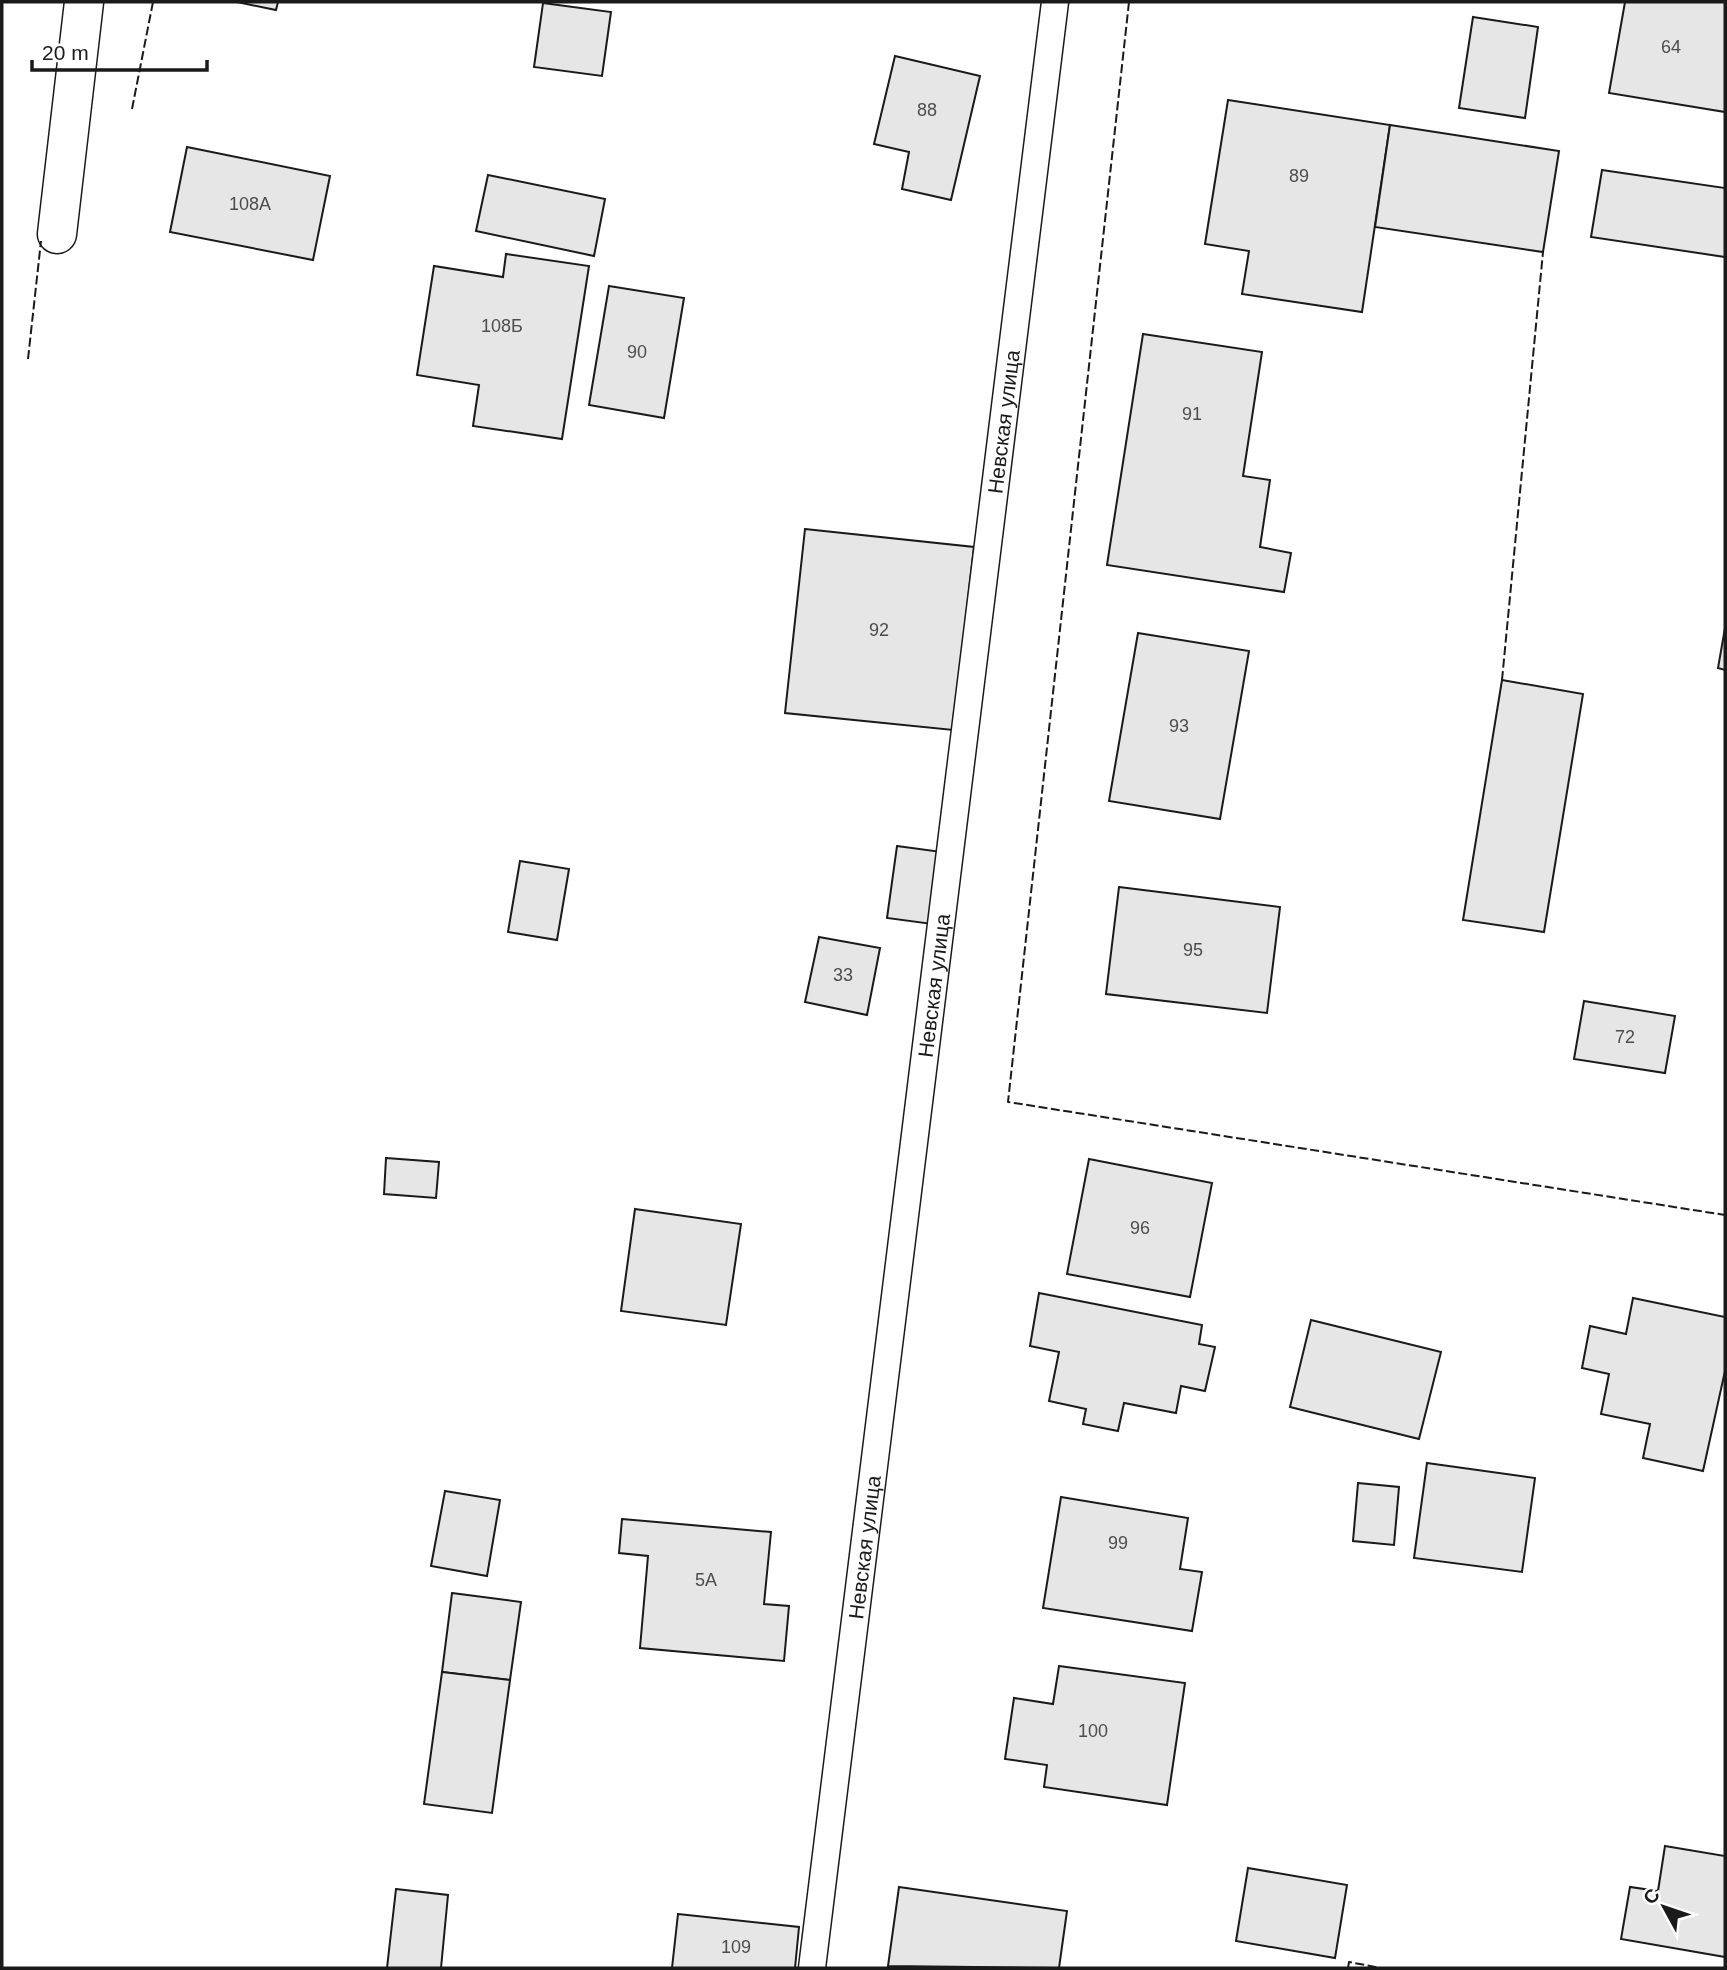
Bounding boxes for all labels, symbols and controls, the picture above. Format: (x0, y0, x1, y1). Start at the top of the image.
scale bar (32, 28, 206, 72)
house number: 64 (1661, 37, 1681, 57)
text: 20 m (42, 41, 89, 64)
house number: 88 (917, 100, 937, 120)
house number: 89 (1289, 166, 1309, 186)
house number: 108А (229, 194, 271, 214)
house number: 108Б (481, 316, 523, 336)
house number: 90 (627, 342, 647, 362)
street label: Невская улица (983, 348, 1023, 495)
house number: 91 (1182, 404, 1202, 424)
house number: 92 (869, 620, 889, 640)
house number: 93 (1169, 716, 1189, 736)
street label: Невская улица (913, 912, 954, 1059)
house number: 95 (1183, 940, 1203, 960)
house number: 33 (833, 965, 853, 985)
house number: 72 (1615, 1027, 1635, 1047)
house number: 96 (1130, 1218, 1150, 1238)
street label: Невская улица (844, 1474, 884, 1620)
house number: 99 (1108, 1533, 1128, 1553)
house number: 5А (695, 1570, 717, 1590)
house number: 100 (1078, 1721, 1108, 1741)
north arrow (1629, 1872, 1699, 1942)
text: С (1639, 1884, 1664, 1908)
house number: 109 (721, 1937, 751, 1957)

